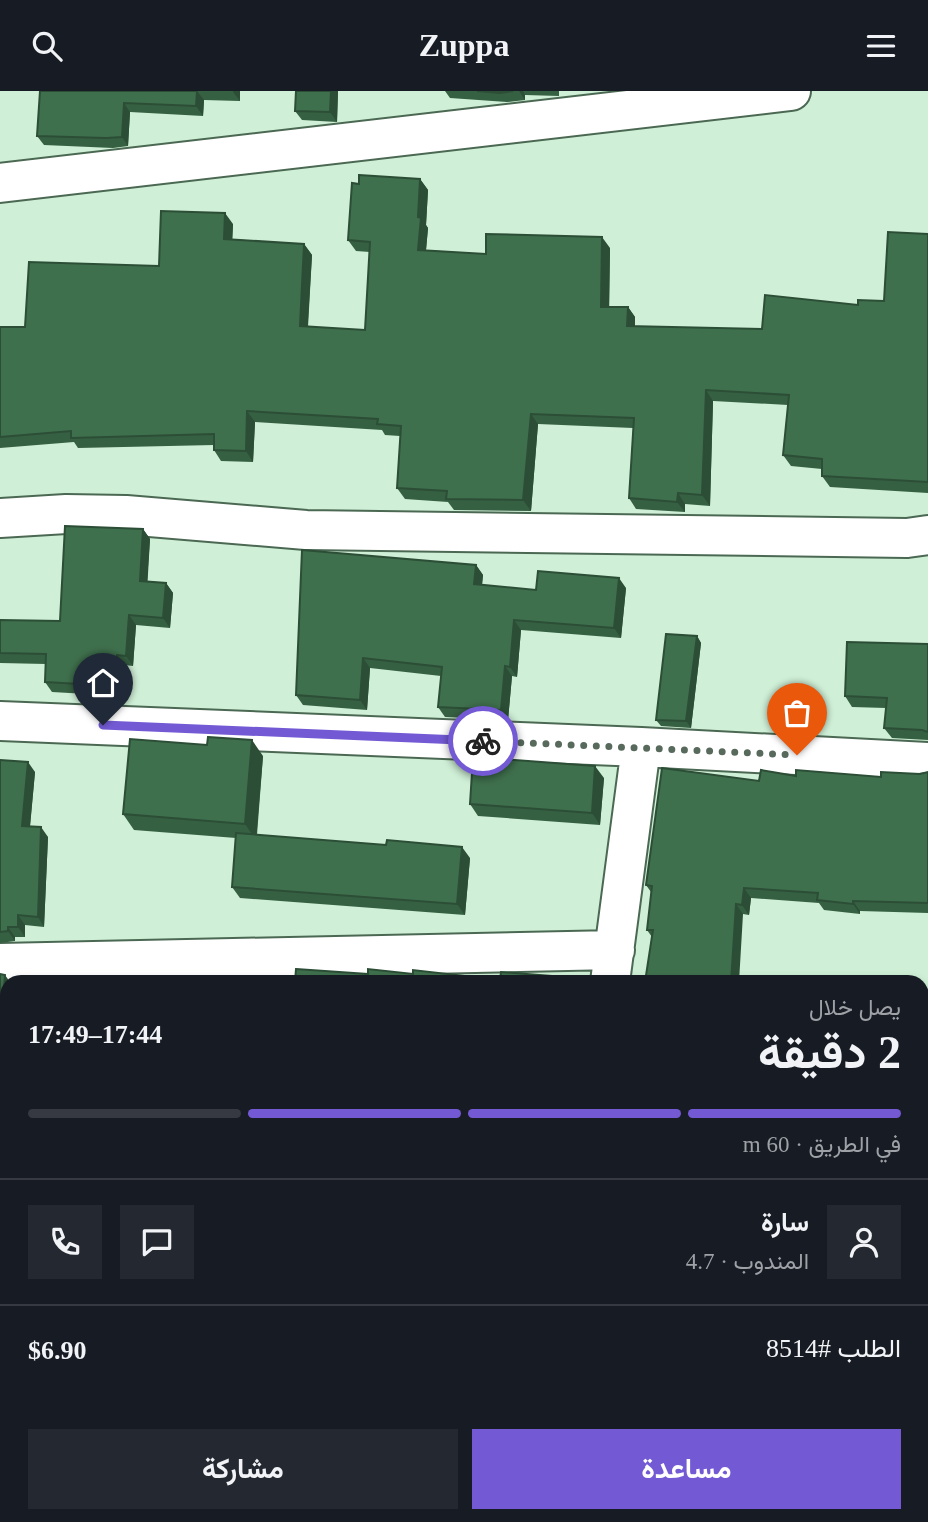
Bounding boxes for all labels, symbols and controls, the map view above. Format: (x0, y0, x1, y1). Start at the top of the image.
icon: search (28, 27, 66, 65)
text: Zuppa (419, 27, 509, 63)
icon: menu (862, 27, 900, 65)
pin (73, 653, 133, 725)
icon: home (84, 664, 122, 702)
pin (767, 683, 827, 755)
icon: bag (778, 694, 816, 732)
courier (448, 706, 518, 776)
icon: bike (464, 722, 502, 760)
text: يصل خلال (809, 995, 901, 1020)
text: 17:44–17:49 (28, 1020, 162, 1049)
text: 2 دقيقة (758, 1027, 901, 1078)
text: في الطريق · 60 m (743, 1132, 901, 1157)
button: phone (28, 1205, 102, 1279)
button: chat (120, 1205, 194, 1279)
button: person (827, 1205, 901, 1279)
text: سارة (761, 1208, 809, 1237)
text: المندوب · 4.7 (686, 1249, 809, 1274)
text: الطلب #8514 (766, 1334, 901, 1363)
text: $6.90 (28, 1336, 87, 1365)
button: مشاركة (28, 1429, 458, 1509)
button: مساعدة (472, 1429, 901, 1509)

